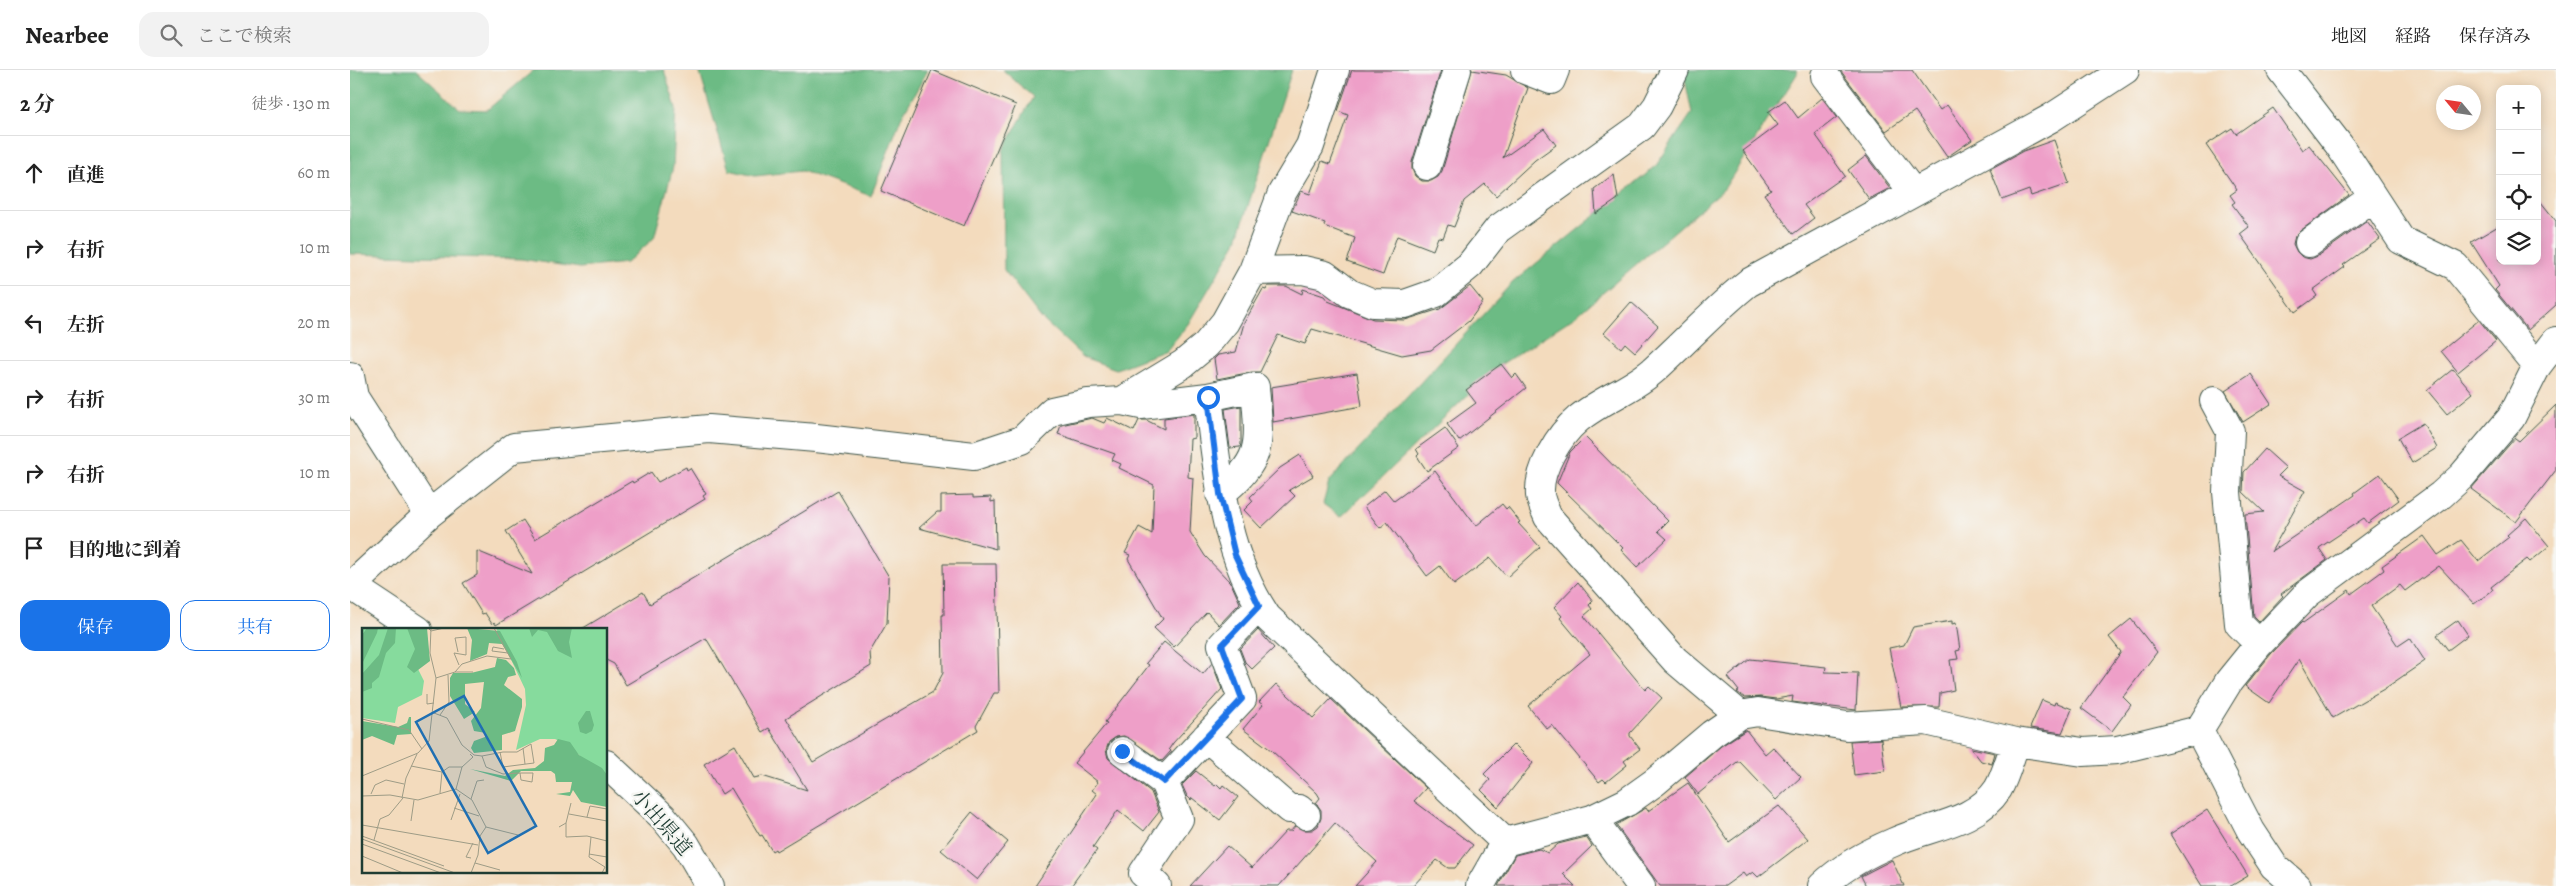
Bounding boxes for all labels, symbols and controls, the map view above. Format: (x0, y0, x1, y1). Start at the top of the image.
search box (139, 12, 489, 57)
text: Nearbee (25, 19, 109, 51)
icon: search (157, 21, 185, 49)
text: ここで検索 (197, 23, 292, 49)
text: 地図 (2331, 24, 2367, 48)
text: 経路 (2395, 24, 2431, 48)
text: 保存済み (2459, 24, 2531, 48)
north arrow (2436, 85, 2481, 130)
map controls (2496, 85, 2541, 265)
button: + (2496, 85, 2541, 130)
text: 2 分 (20, 90, 55, 118)
text: 徒歩 · 130 m (251, 93, 330, 115)
button: − (2496, 130, 2541, 175)
icon: ahead (20, 159, 48, 187)
text: 直進 (67, 162, 105, 188)
text: 60 m (298, 162, 330, 184)
button: locate (2496, 175, 2541, 220)
button: layers (2496, 220, 2541, 265)
icon: right (20, 234, 48, 262)
text: 右折 (67, 237, 105, 263)
text: 10 m (300, 237, 330, 259)
icon: left (20, 309, 48, 337)
text: 左折 (67, 312, 105, 338)
text: 20 m (297, 312, 330, 334)
icon: right (20, 384, 48, 412)
route start (1197, 386, 1220, 409)
text: 右折 (67, 387, 105, 413)
text: 30 m (298, 387, 330, 409)
icon: right (20, 459, 48, 487)
text: 右折 (67, 462, 105, 488)
text: 10 m (300, 462, 330, 484)
icon: arrive (20, 534, 48, 562)
text: 目的地に到着 (67, 537, 181, 563)
button: 保存 (20, 600, 170, 651)
button: 共有 (180, 600, 330, 651)
inset map (362, 628, 608, 874)
route end (1111, 740, 1134, 763)
street label: 小出県道 (625, 783, 698, 861)

